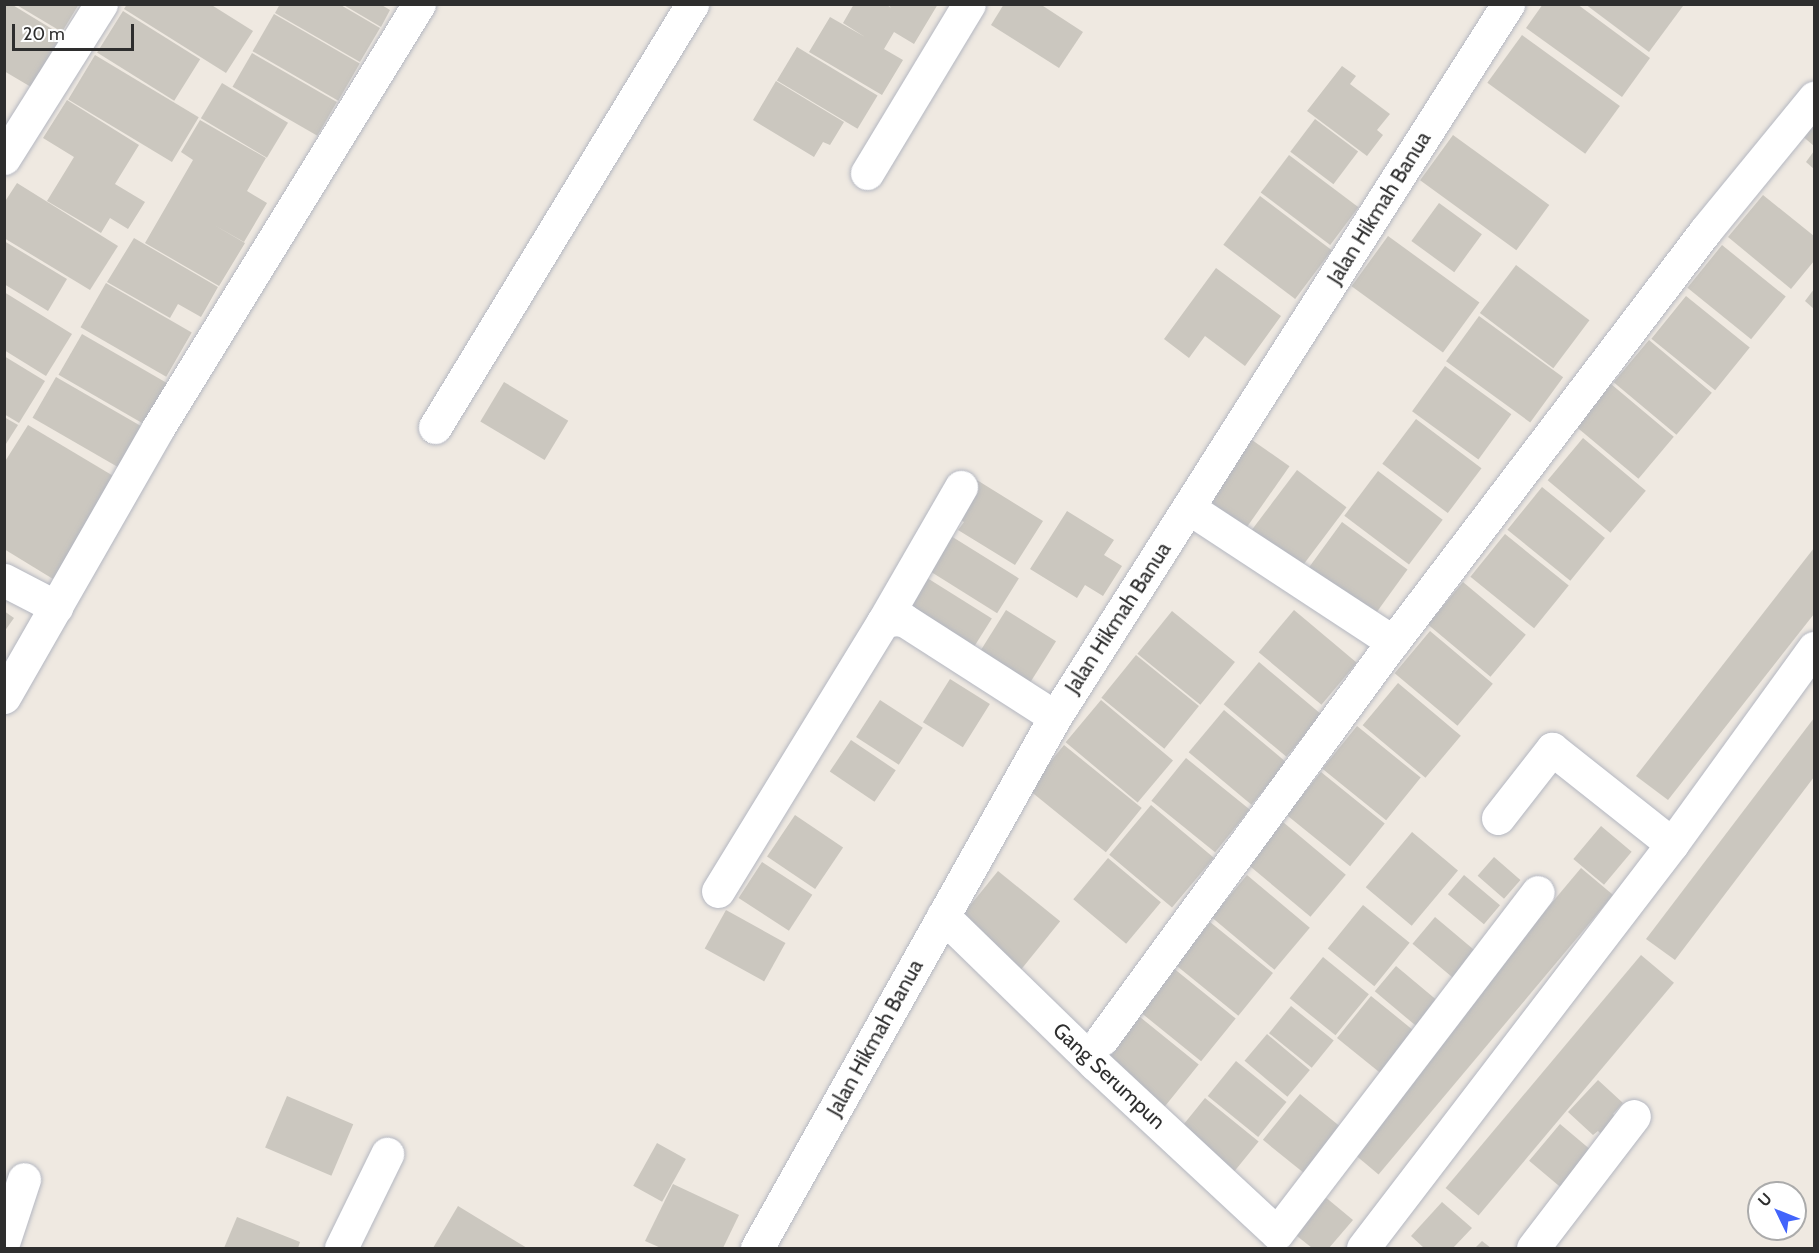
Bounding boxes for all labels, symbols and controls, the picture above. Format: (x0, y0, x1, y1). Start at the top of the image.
scale bar (15, 12, 136, 50)
text: 20 m (23, 23, 65, 45)
street label: Jalan Hikmah Banua (1322, 127, 1436, 289)
street label: Jalan Hikmah Banua (1060, 538, 1176, 698)
street label: Jalan Hikmah Banua (821, 955, 929, 1121)
street label: Gang Serumpun (1048, 1017, 1170, 1135)
north arrow (1747, 1181, 1807, 1241)
text: U (1754, 1189, 1776, 1210)

